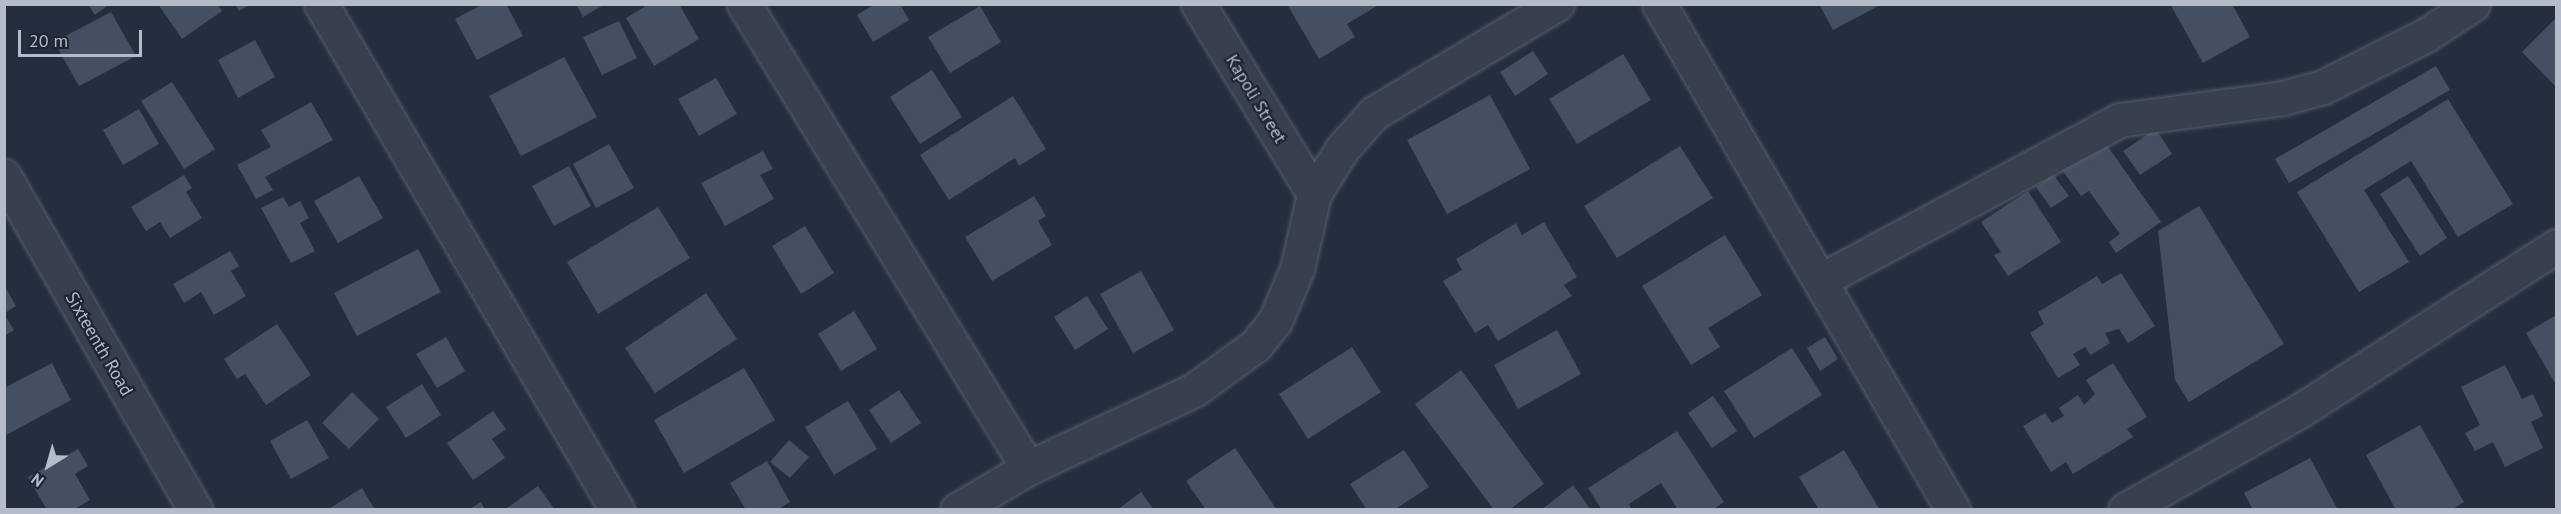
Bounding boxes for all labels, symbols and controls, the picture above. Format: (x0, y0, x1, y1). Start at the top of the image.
scale bar (21, 18, 146, 56)
text: 20 m (29, 29, 68, 52)
street label: Kapoli Street (1221, 51, 1291, 147)
street label: Sixteenth Road (61, 288, 137, 400)
north arrow (18, 436, 78, 496)
text: N (27, 469, 47, 492)

